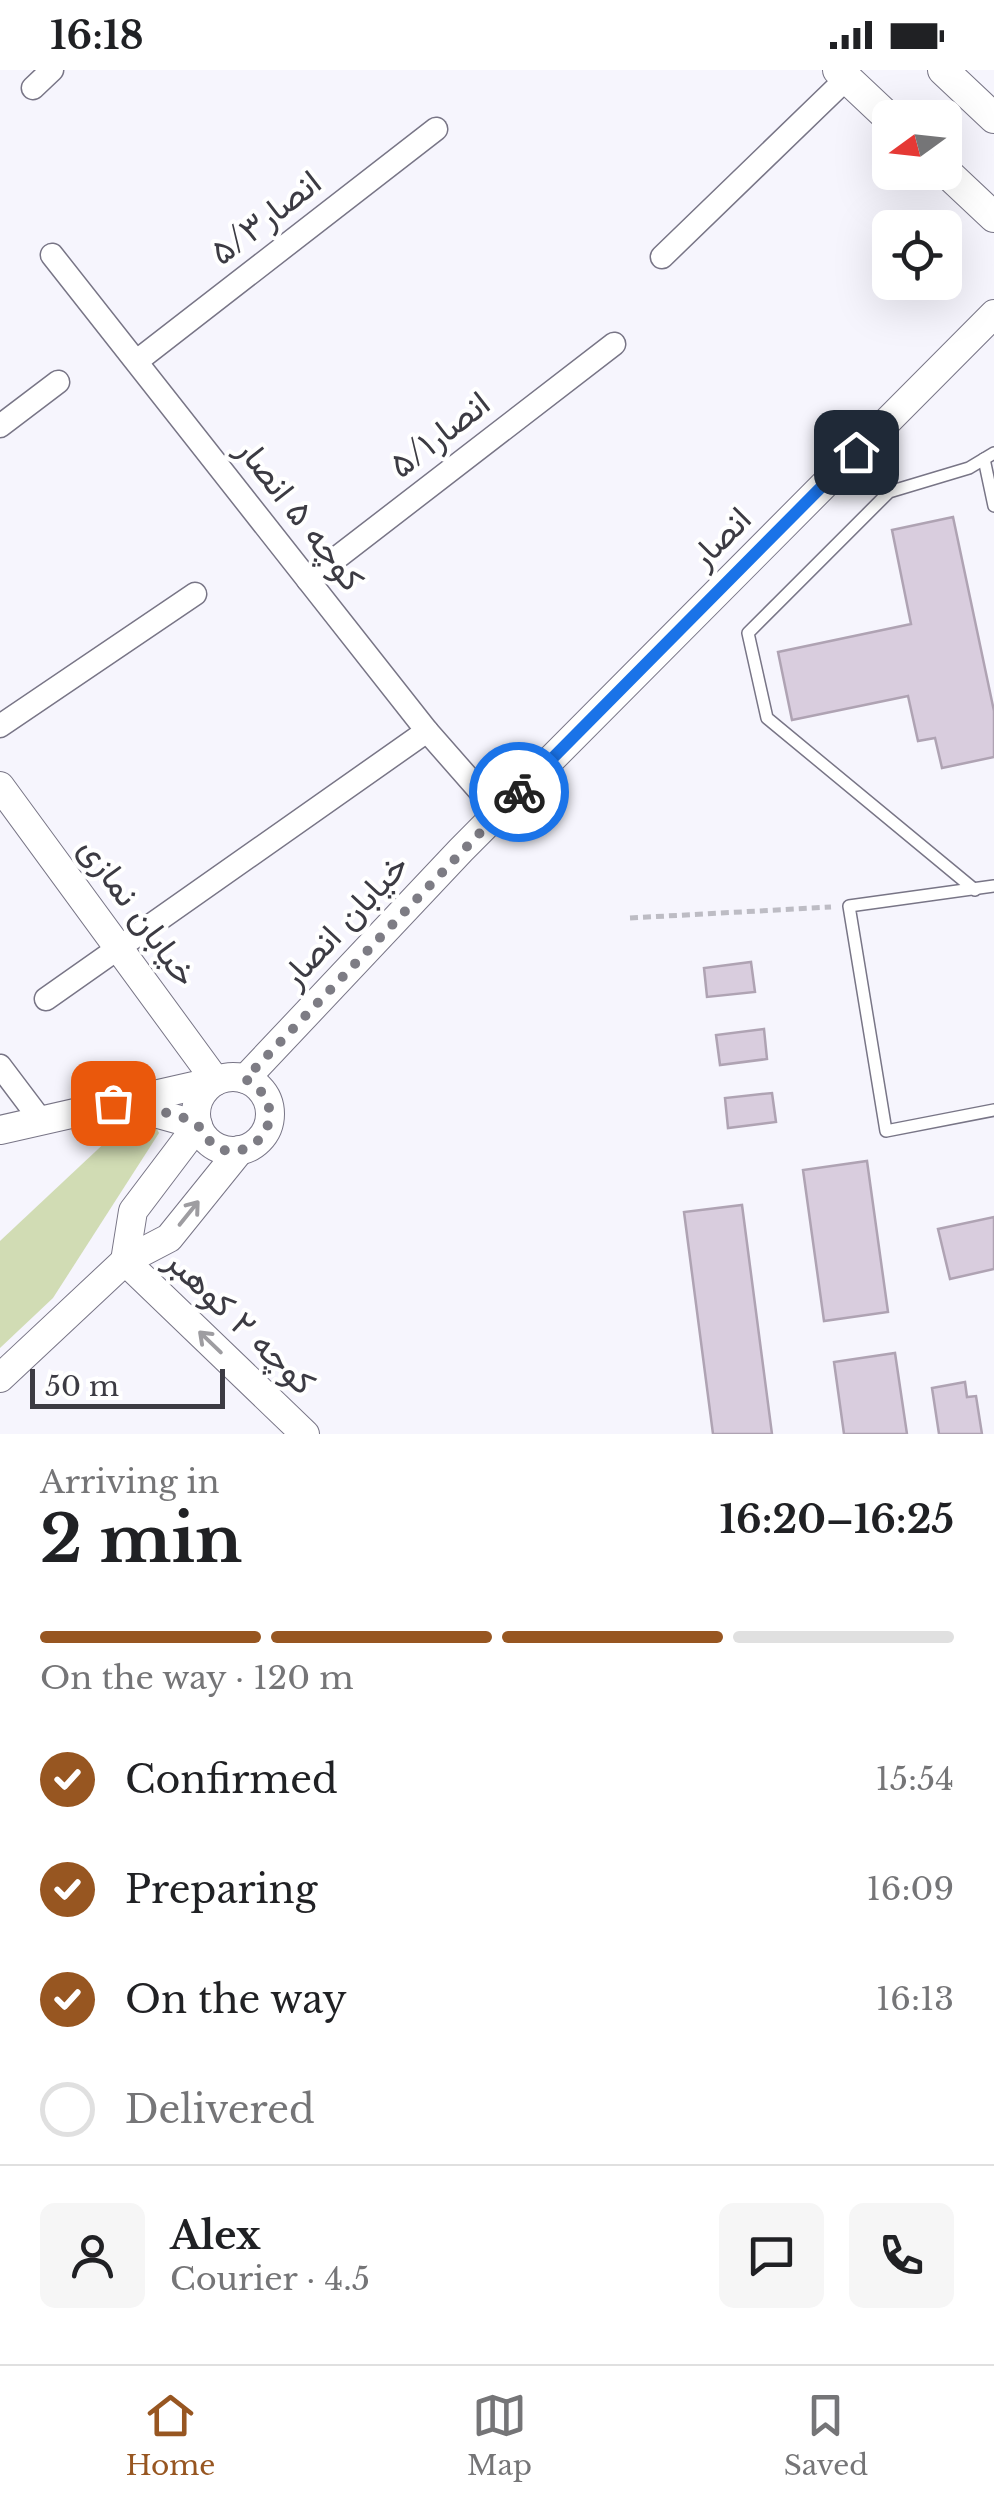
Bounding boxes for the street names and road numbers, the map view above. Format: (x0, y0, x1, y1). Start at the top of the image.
street label: انصار۵/۳ (201, 160, 330, 274)
street label: انصار۵/۱ (380, 381, 499, 488)
street label: کوچه ۵ انصار (225, 428, 374, 601)
street label: انصار (680, 497, 760, 578)
street label: خیابان نمازی (70, 828, 208, 995)
street label: خیابان انصار (270, 844, 418, 997)
street label: کوچه ۲ کوهبر (154, 1238, 325, 1405)

